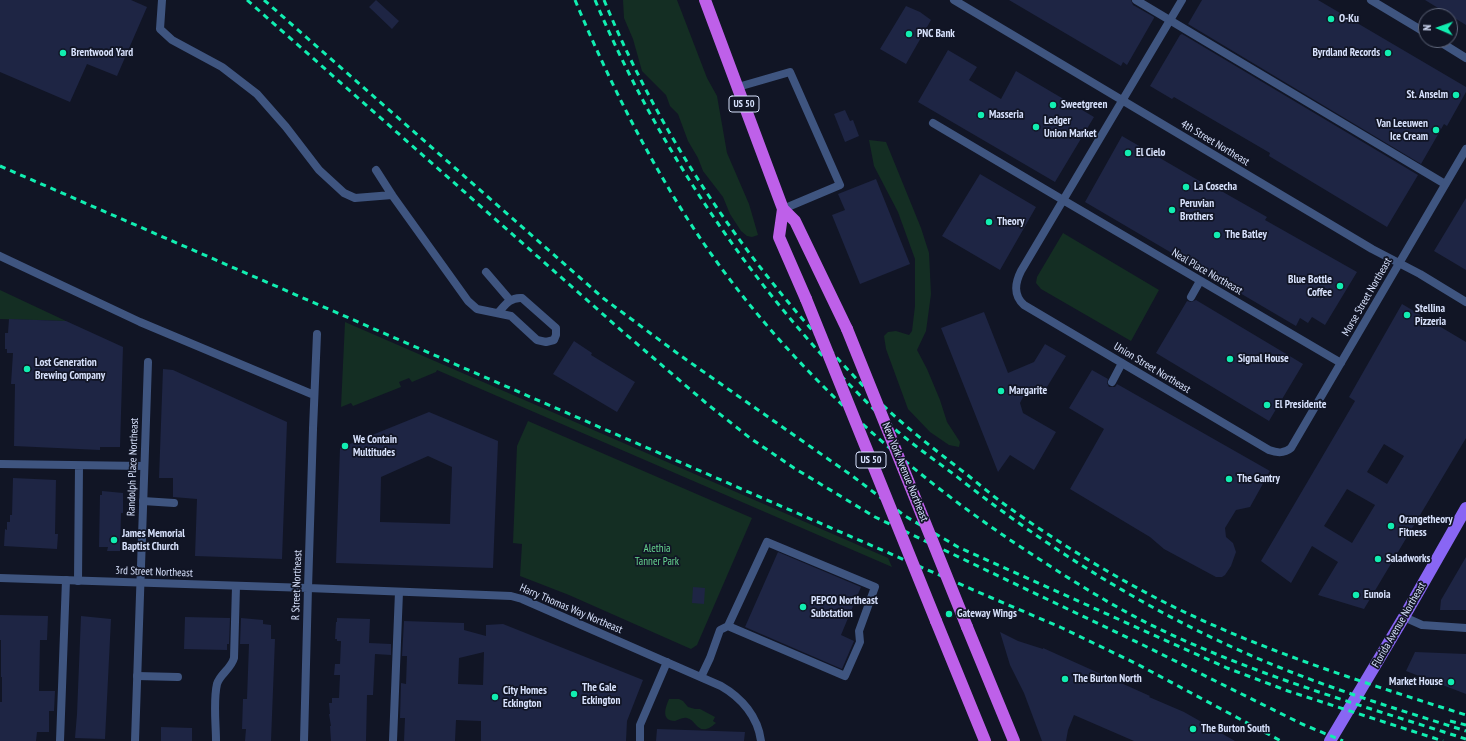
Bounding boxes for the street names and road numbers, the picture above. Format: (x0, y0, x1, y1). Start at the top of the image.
road number: US 50 (729, 96, 759, 112)
street label: 4th Street Northeast (1178, 117, 1252, 169)
street label: Neal Place Northeast (1169, 246, 1245, 298)
street label: Morse Street Northeast (1339, 256, 1395, 338)
street label: Union Street Northeast (1111, 340, 1193, 396)
street label: Randolph Place Northeast (125, 418, 141, 516)
street label: New York Avenue Northeast (879, 421, 931, 523)
road number: US 50 (856, 452, 886, 468)
street label: R Street Northeast (289, 550, 305, 620)
street label: 3rd Street Northeast (115, 564, 193, 580)
street label: Florida Avenue Northeast (1369, 580, 1429, 670)
street label: Harry Thomas Way Northeast (518, 581, 624, 637)

